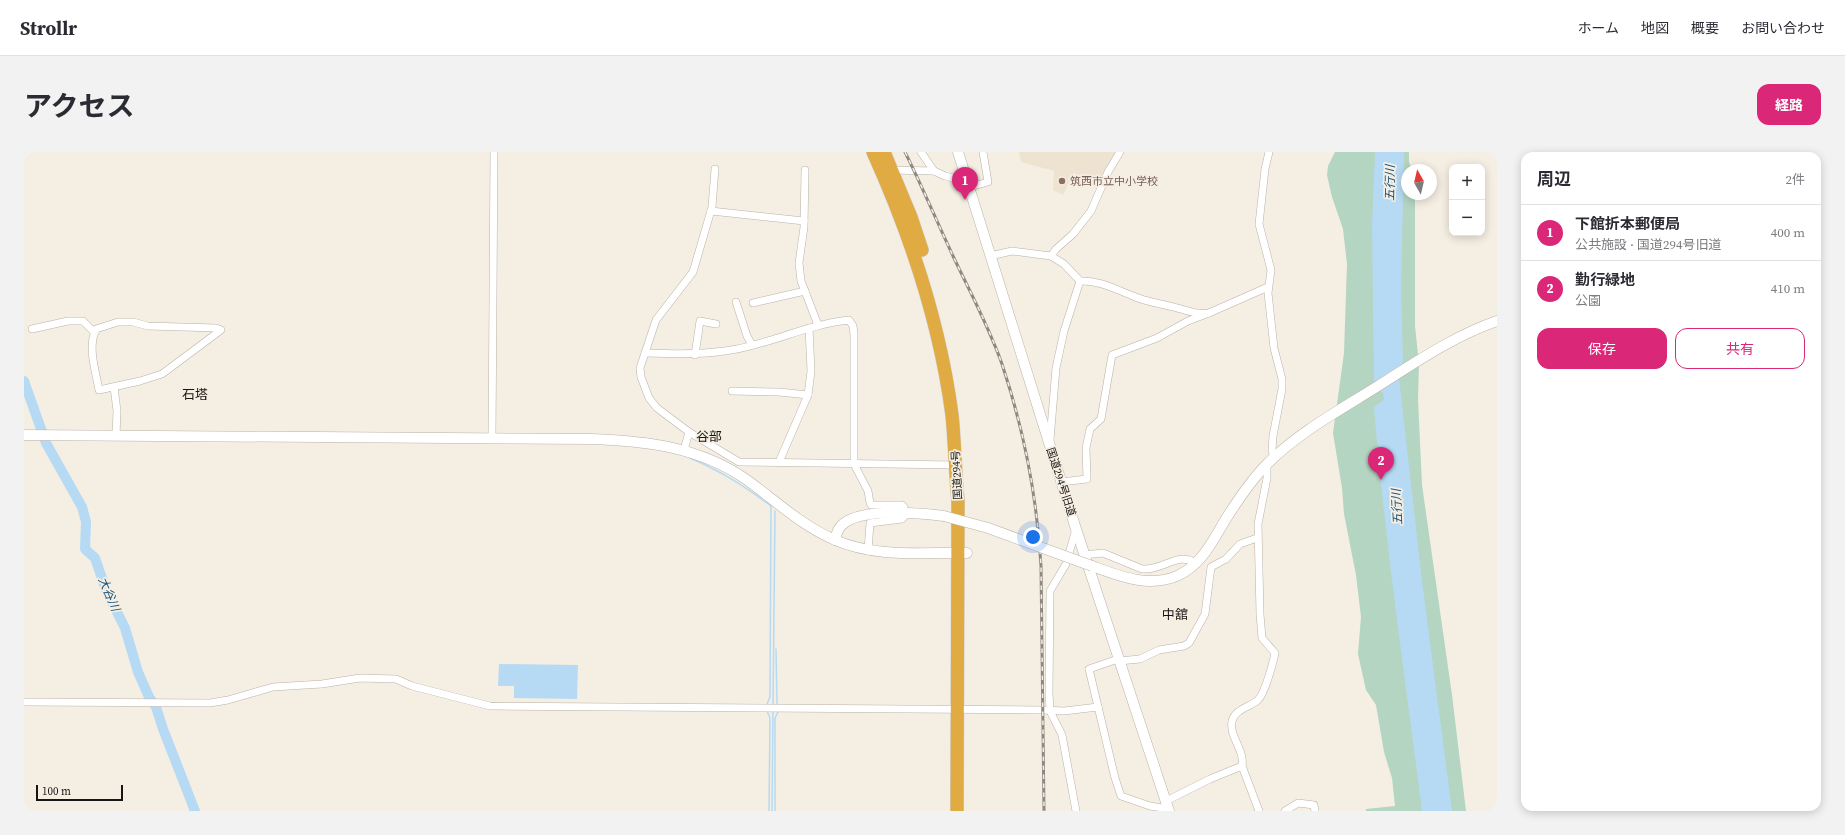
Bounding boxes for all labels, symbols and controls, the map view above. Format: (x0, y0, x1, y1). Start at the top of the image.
text: Strollr (20, 15, 77, 41)
text: ホーム (1577, 18, 1619, 38)
text: 地図 (1641, 18, 1669, 38)
text: 概要 (1691, 18, 1719, 38)
text: お問い合わせ (1741, 18, 1825, 38)
button: 経路 (1757, 84, 1821, 125)
text: アクセス (24, 87, 135, 125)
water label: 五行川 (1382, 163, 1398, 201)
north arrow (1401, 164, 1437, 200)
map controls (1449, 164, 1485, 236)
button: + (1449, 164, 1485, 200)
pin: 1 (952, 167, 978, 200)
text: 周辺 (1537, 167, 1571, 191)
text: 2件 (1785, 171, 1805, 188)
place label: 筑西市立中小学校 (1070, 174, 1158, 189)
marker: 筑西市立中小学校 (1057, 176, 1067, 186)
button: − (1449, 200, 1485, 236)
text: 下館折本郵便局 (1575, 213, 1680, 234)
text: 1 (1546, 224, 1554, 241)
text: 400 m (1771, 224, 1805, 241)
text: 公共施設 · 国道294号旧道 (1575, 236, 1721, 253)
text: 勤行緑地 (1575, 269, 1635, 290)
text: 2 (1546, 280, 1554, 297)
text: 410 m (1771, 280, 1805, 297)
text: 公園 (1575, 292, 1601, 309)
button: 保存 (1537, 328, 1667, 369)
button: 共有 (1675, 328, 1805, 369)
district label: 石塔 (182, 386, 208, 403)
district label: 谷部 (696, 428, 722, 445)
street label: 国道294号旧道 (1043, 446, 1079, 518)
pin: 2 (1368, 447, 1394, 480)
street label: 国道294号 (948, 450, 966, 500)
water label: 五行川 (1388, 487, 1406, 525)
your location (1023, 527, 1043, 547)
water label: 大谷川 (95, 574, 124, 616)
district label: 中舘 (1162, 606, 1188, 623)
scale bar (36, 783, 123, 802)
text: 100 m (42, 784, 71, 799)

